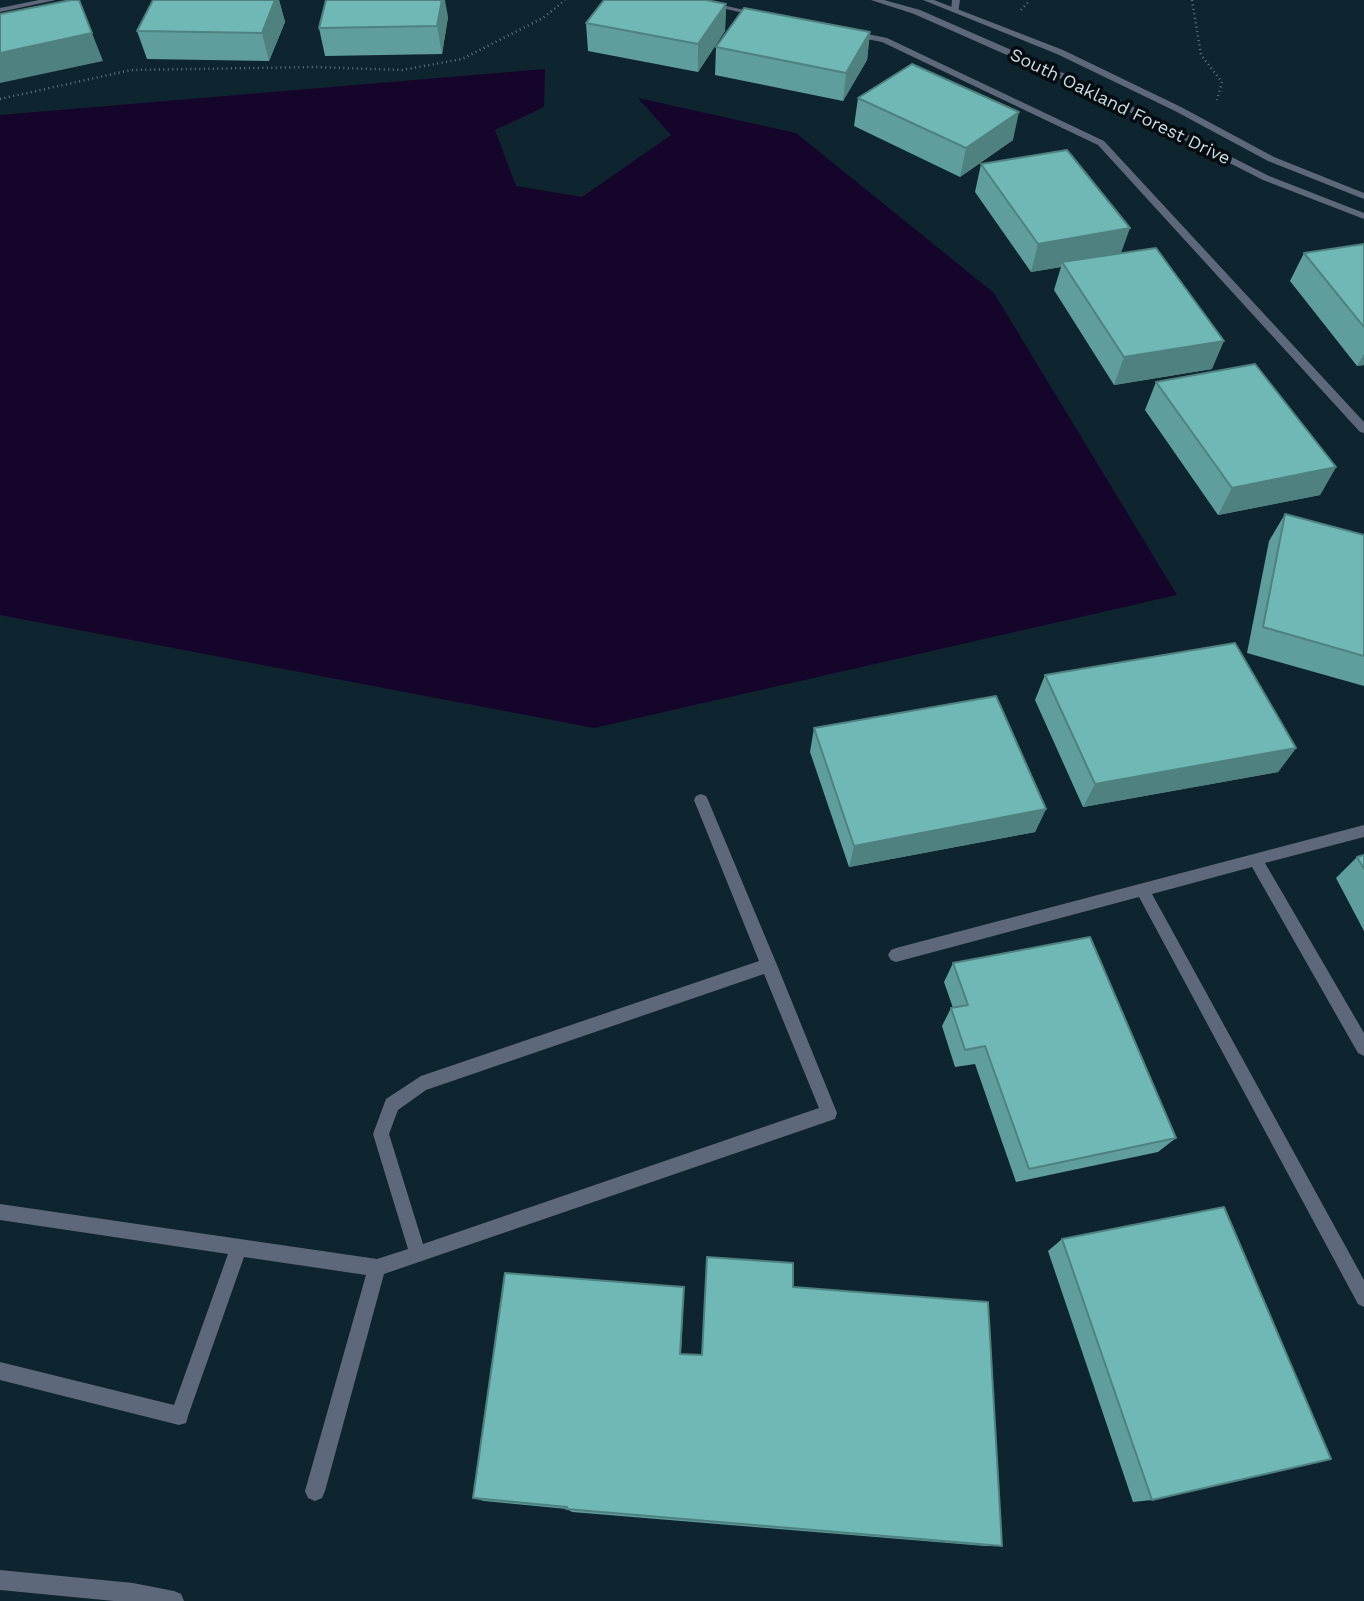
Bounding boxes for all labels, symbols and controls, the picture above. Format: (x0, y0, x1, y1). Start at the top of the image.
street label: South Oakland Forest Drive (1006, 44, 1234, 170)

